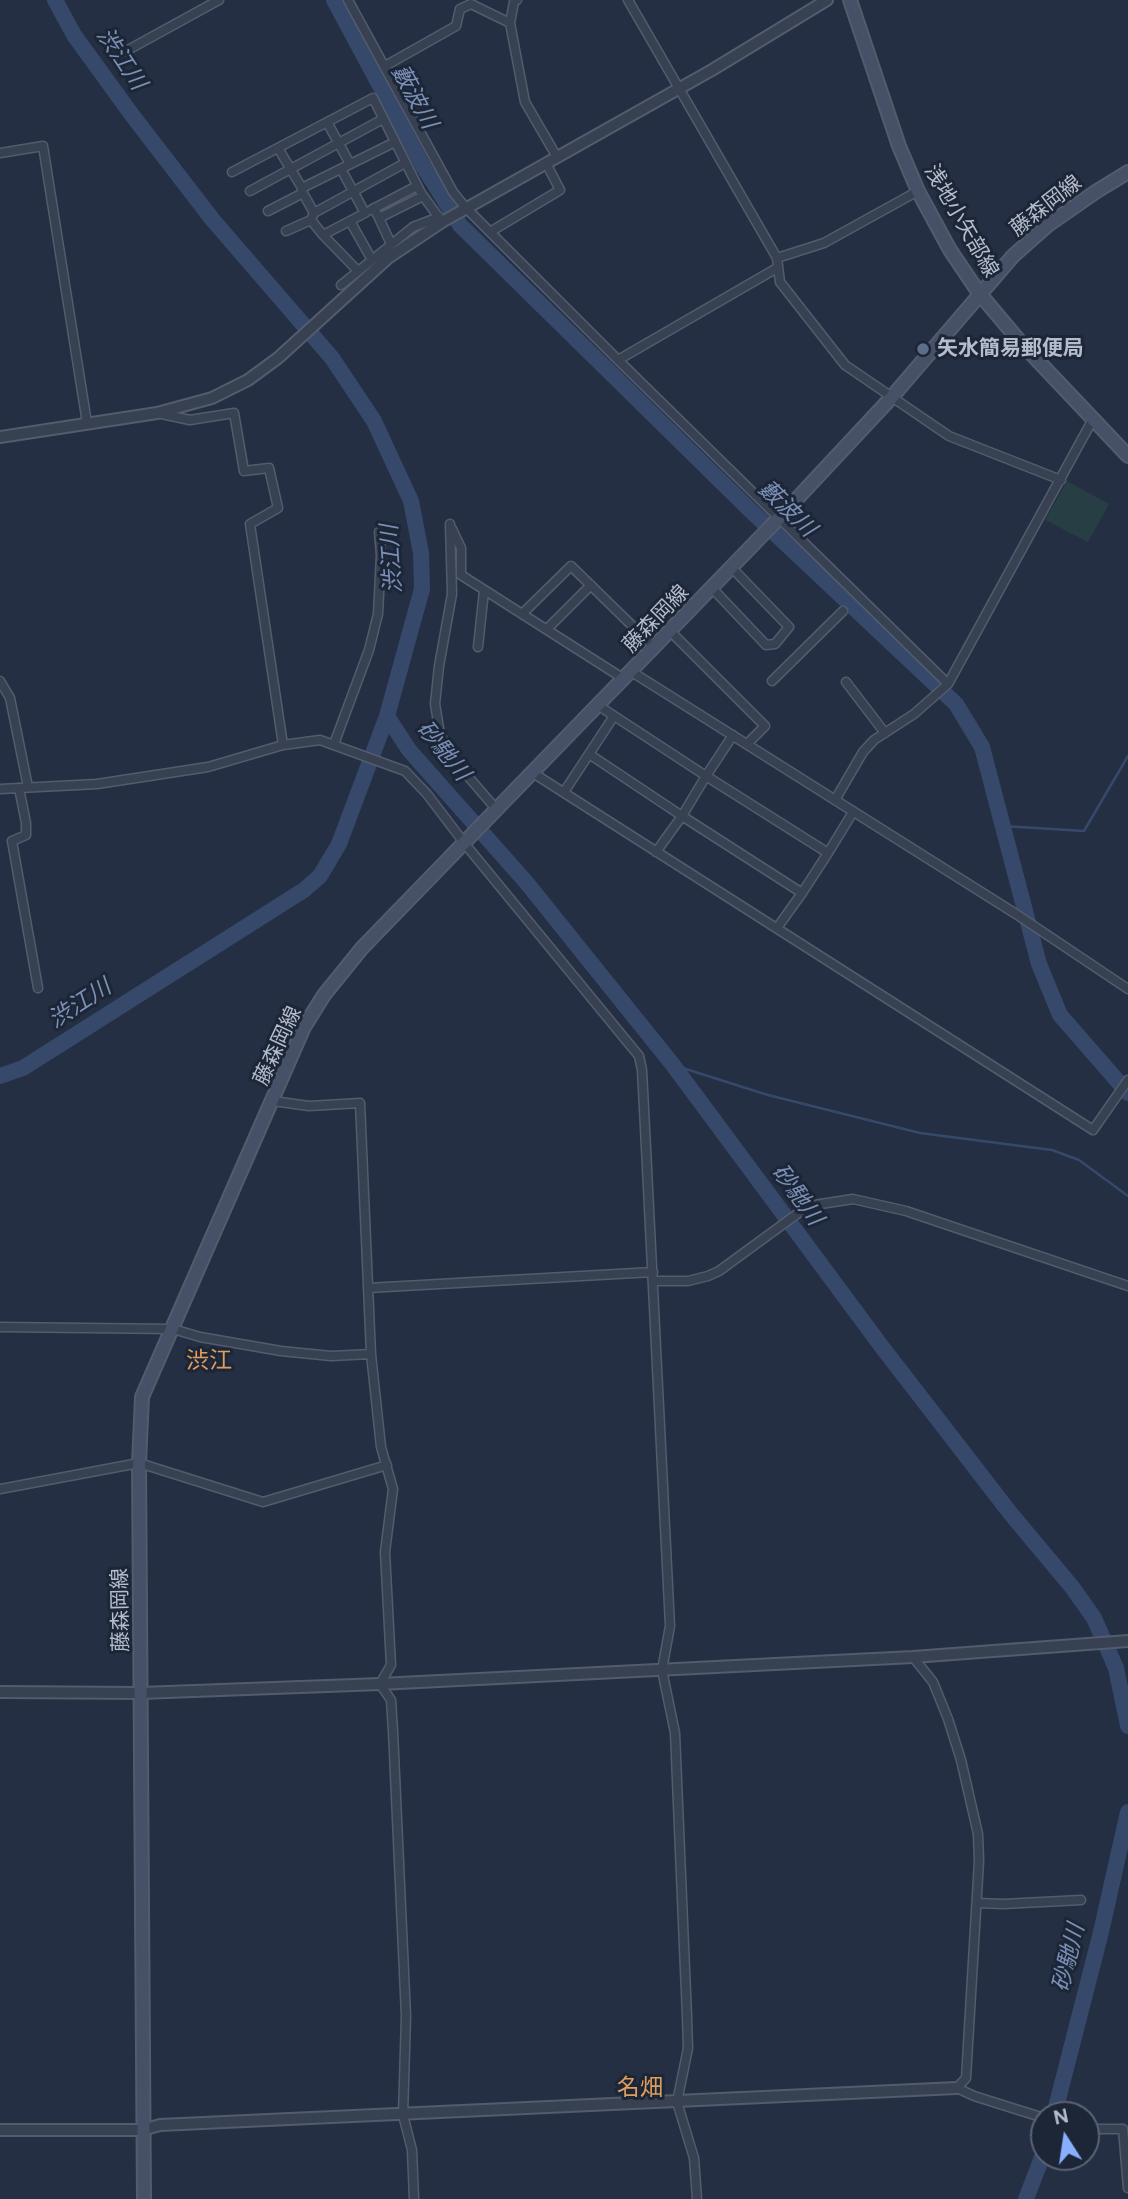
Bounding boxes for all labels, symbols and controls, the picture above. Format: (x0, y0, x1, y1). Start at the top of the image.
water label: 渋江川 (90, 23, 152, 95)
water label: 藪波川 (385, 60, 443, 134)
street label: 浅地小矢部線 (919, 160, 1003, 282)
street label: 藤森岡線 (1005, 170, 1087, 242)
place label: 矢水簡易郵便局 (937, 336, 1084, 362)
marker: 矢水簡易郵便局 (915, 341, 931, 357)
water label: 藪波川 (753, 475, 821, 543)
water label: 渋江川 (376, 524, 408, 594)
street label: 藤森岡線 (618, 580, 694, 658)
water label: 砂馳川 (411, 716, 475, 786)
water label: 渋江川 (44, 974, 116, 1034)
street label: 藤森岡線 (249, 1003, 307, 1089)
water label: 砂馳川 (766, 1159, 828, 1231)
district label: 渋江 (186, 1347, 232, 1375)
street label: 藤森岡線 (108, 1568, 134, 1652)
water label: 砂馳川 (1047, 1921, 1091, 1995)
district label: 名畑 (617, 2074, 663, 2102)
north arrow (1030, 2101, 1100, 2171)
text: N (1051, 2104, 1071, 2130)

